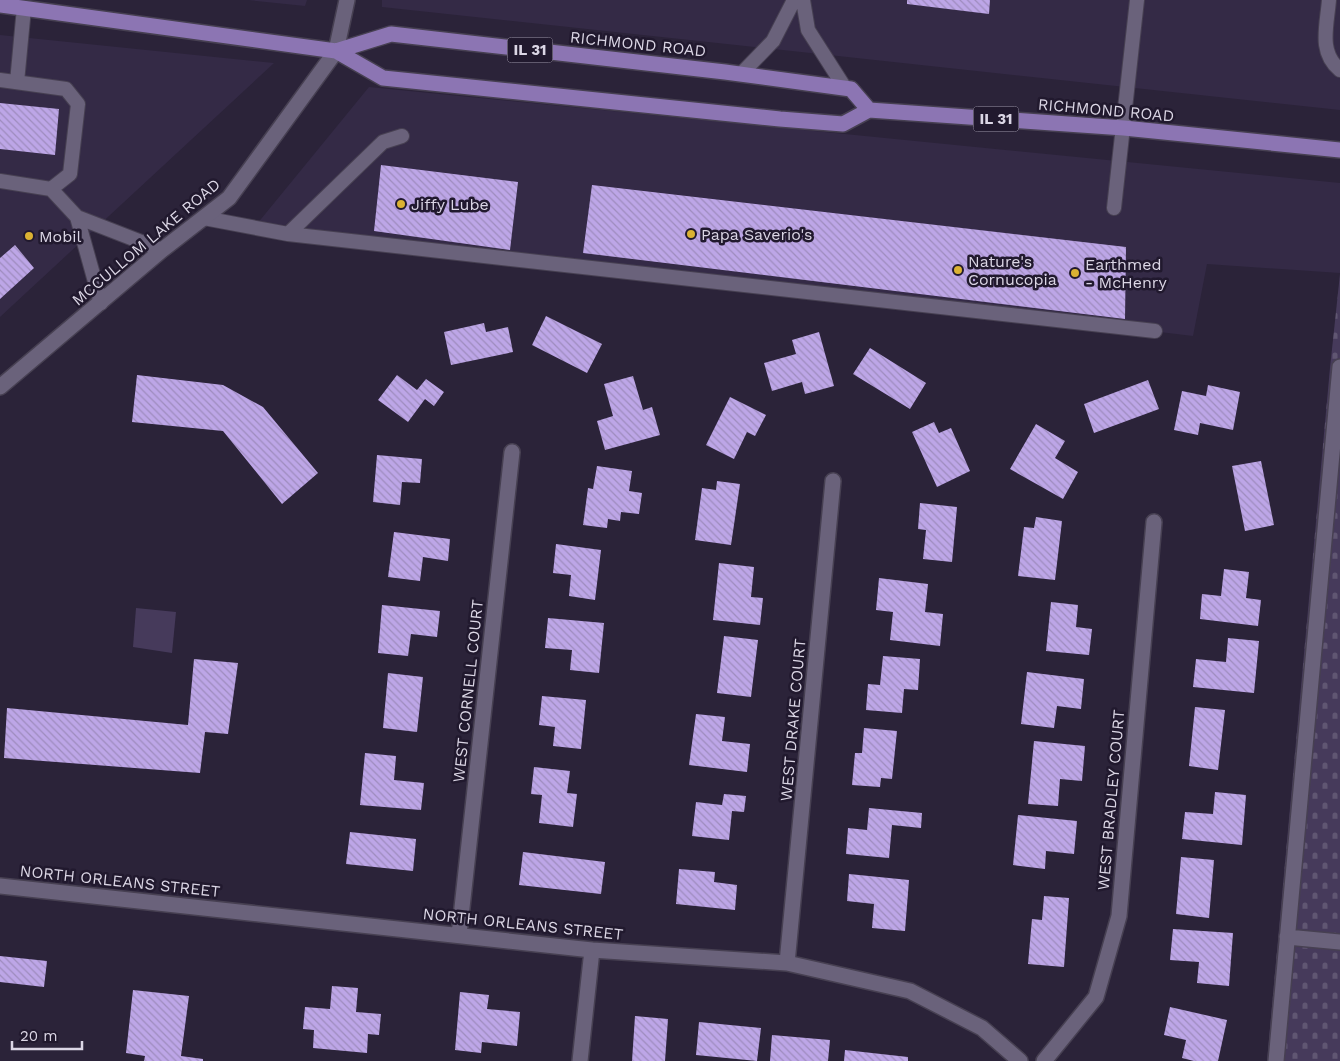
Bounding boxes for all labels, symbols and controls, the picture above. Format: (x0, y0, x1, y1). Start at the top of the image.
street label: RICHMOND ROAD (569, 27, 707, 61)
road number: IL 31 (508, 38, 552, 62)
street label: RICHMOND ROAD (1037, 95, 1175, 125)
road number: IL 31 (974, 106, 1018, 132)
street label: MCCULLOM LAKE ROAD (68, 175, 224, 309)
place label: Jiffy Lube (411, 195, 489, 214)
marker: Jiffy Lube (395, 198, 407, 210)
place label: Papa Saverio's (701, 225, 813, 244)
place label: Mobil (39, 227, 81, 246)
marker: Papa Saverio's (685, 228, 697, 240)
marker: Mobil (23, 230, 35, 242)
place label: Nature's Cornucopia (968, 252, 1057, 289)
place label: Earthmed - McHenry (1085, 255, 1167, 292)
marker: Nature's Cornucopia (952, 264, 964, 276)
marker: Earthmed - McHenry (1069, 267, 1081, 279)
street label: WEST CORNELL COURT (449, 598, 487, 783)
street label: WEST DRAKE COURT (776, 638, 810, 802)
street label: WEST BRADLEY COURT (1094, 709, 1128, 891)
street label: NORTH ORLEANS STREET (19, 861, 221, 901)
street label: NORTH ORLEANS STREET (422, 904, 624, 944)
scale bar (12, 1018, 82, 1050)
text: 20 m (20, 1027, 58, 1045)

